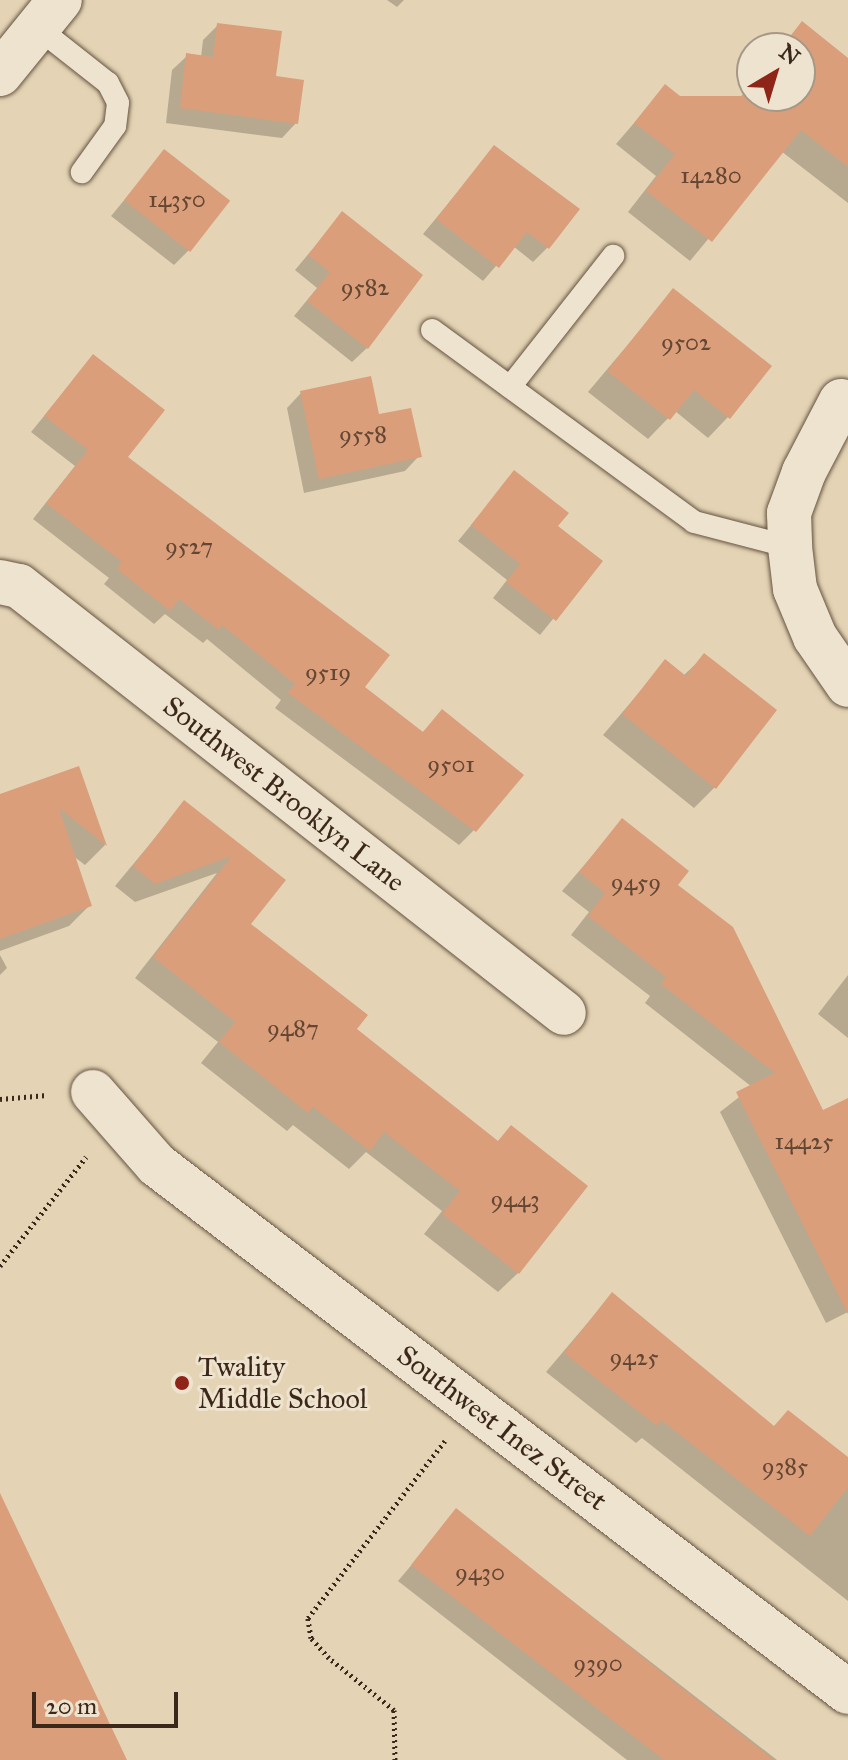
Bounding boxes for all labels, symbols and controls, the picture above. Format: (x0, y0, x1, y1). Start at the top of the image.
north arrow (736, 32, 816, 112)
text: N (774, 38, 806, 71)
house number: 14280 (680, 162, 742, 190)
house number: 14350 (148, 186, 206, 214)
house number: 9582 (341, 274, 389, 302)
house number: 9502 (661, 329, 711, 357)
house number: 9558 (339, 421, 387, 449)
house number: 9527 (165, 533, 213, 561)
house number: 9519 (305, 659, 351, 687)
street label: Southwest Brooklyn Lane (156, 689, 412, 899)
house number: 9501 (427, 751, 475, 779)
house number: 9459 (611, 869, 661, 897)
house number: 9487 (267, 1015, 319, 1043)
house number: 14425 (774, 1128, 834, 1156)
house number: 9443 (490, 1186, 540, 1214)
street label: Southwest Inez Street (391, 1338, 613, 1518)
house number: 9425 (609, 1344, 659, 1372)
place label: Twality Middle School (198, 1350, 367, 1416)
marker: Twality Middle School (173, 1374, 191, 1392)
house number: 9385 (762, 1453, 808, 1481)
house number: 9430 (455, 1559, 505, 1587)
house number: 9390 (573, 1650, 623, 1678)
scale bar (36, 1676, 182, 1726)
text: 20 m (46, 1691, 97, 1721)

